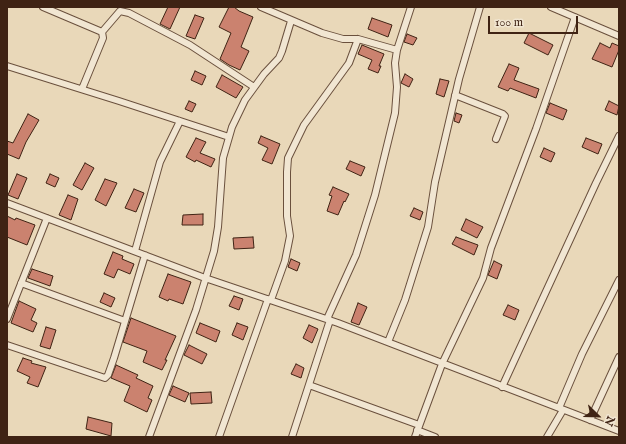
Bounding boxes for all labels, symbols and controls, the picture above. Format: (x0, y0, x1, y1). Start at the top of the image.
scale bar (490, 8, 580, 34)
text: 100 m (495, 15, 523, 30)
north arrow (578, 396, 618, 436)
text: N (601, 414, 617, 428)

